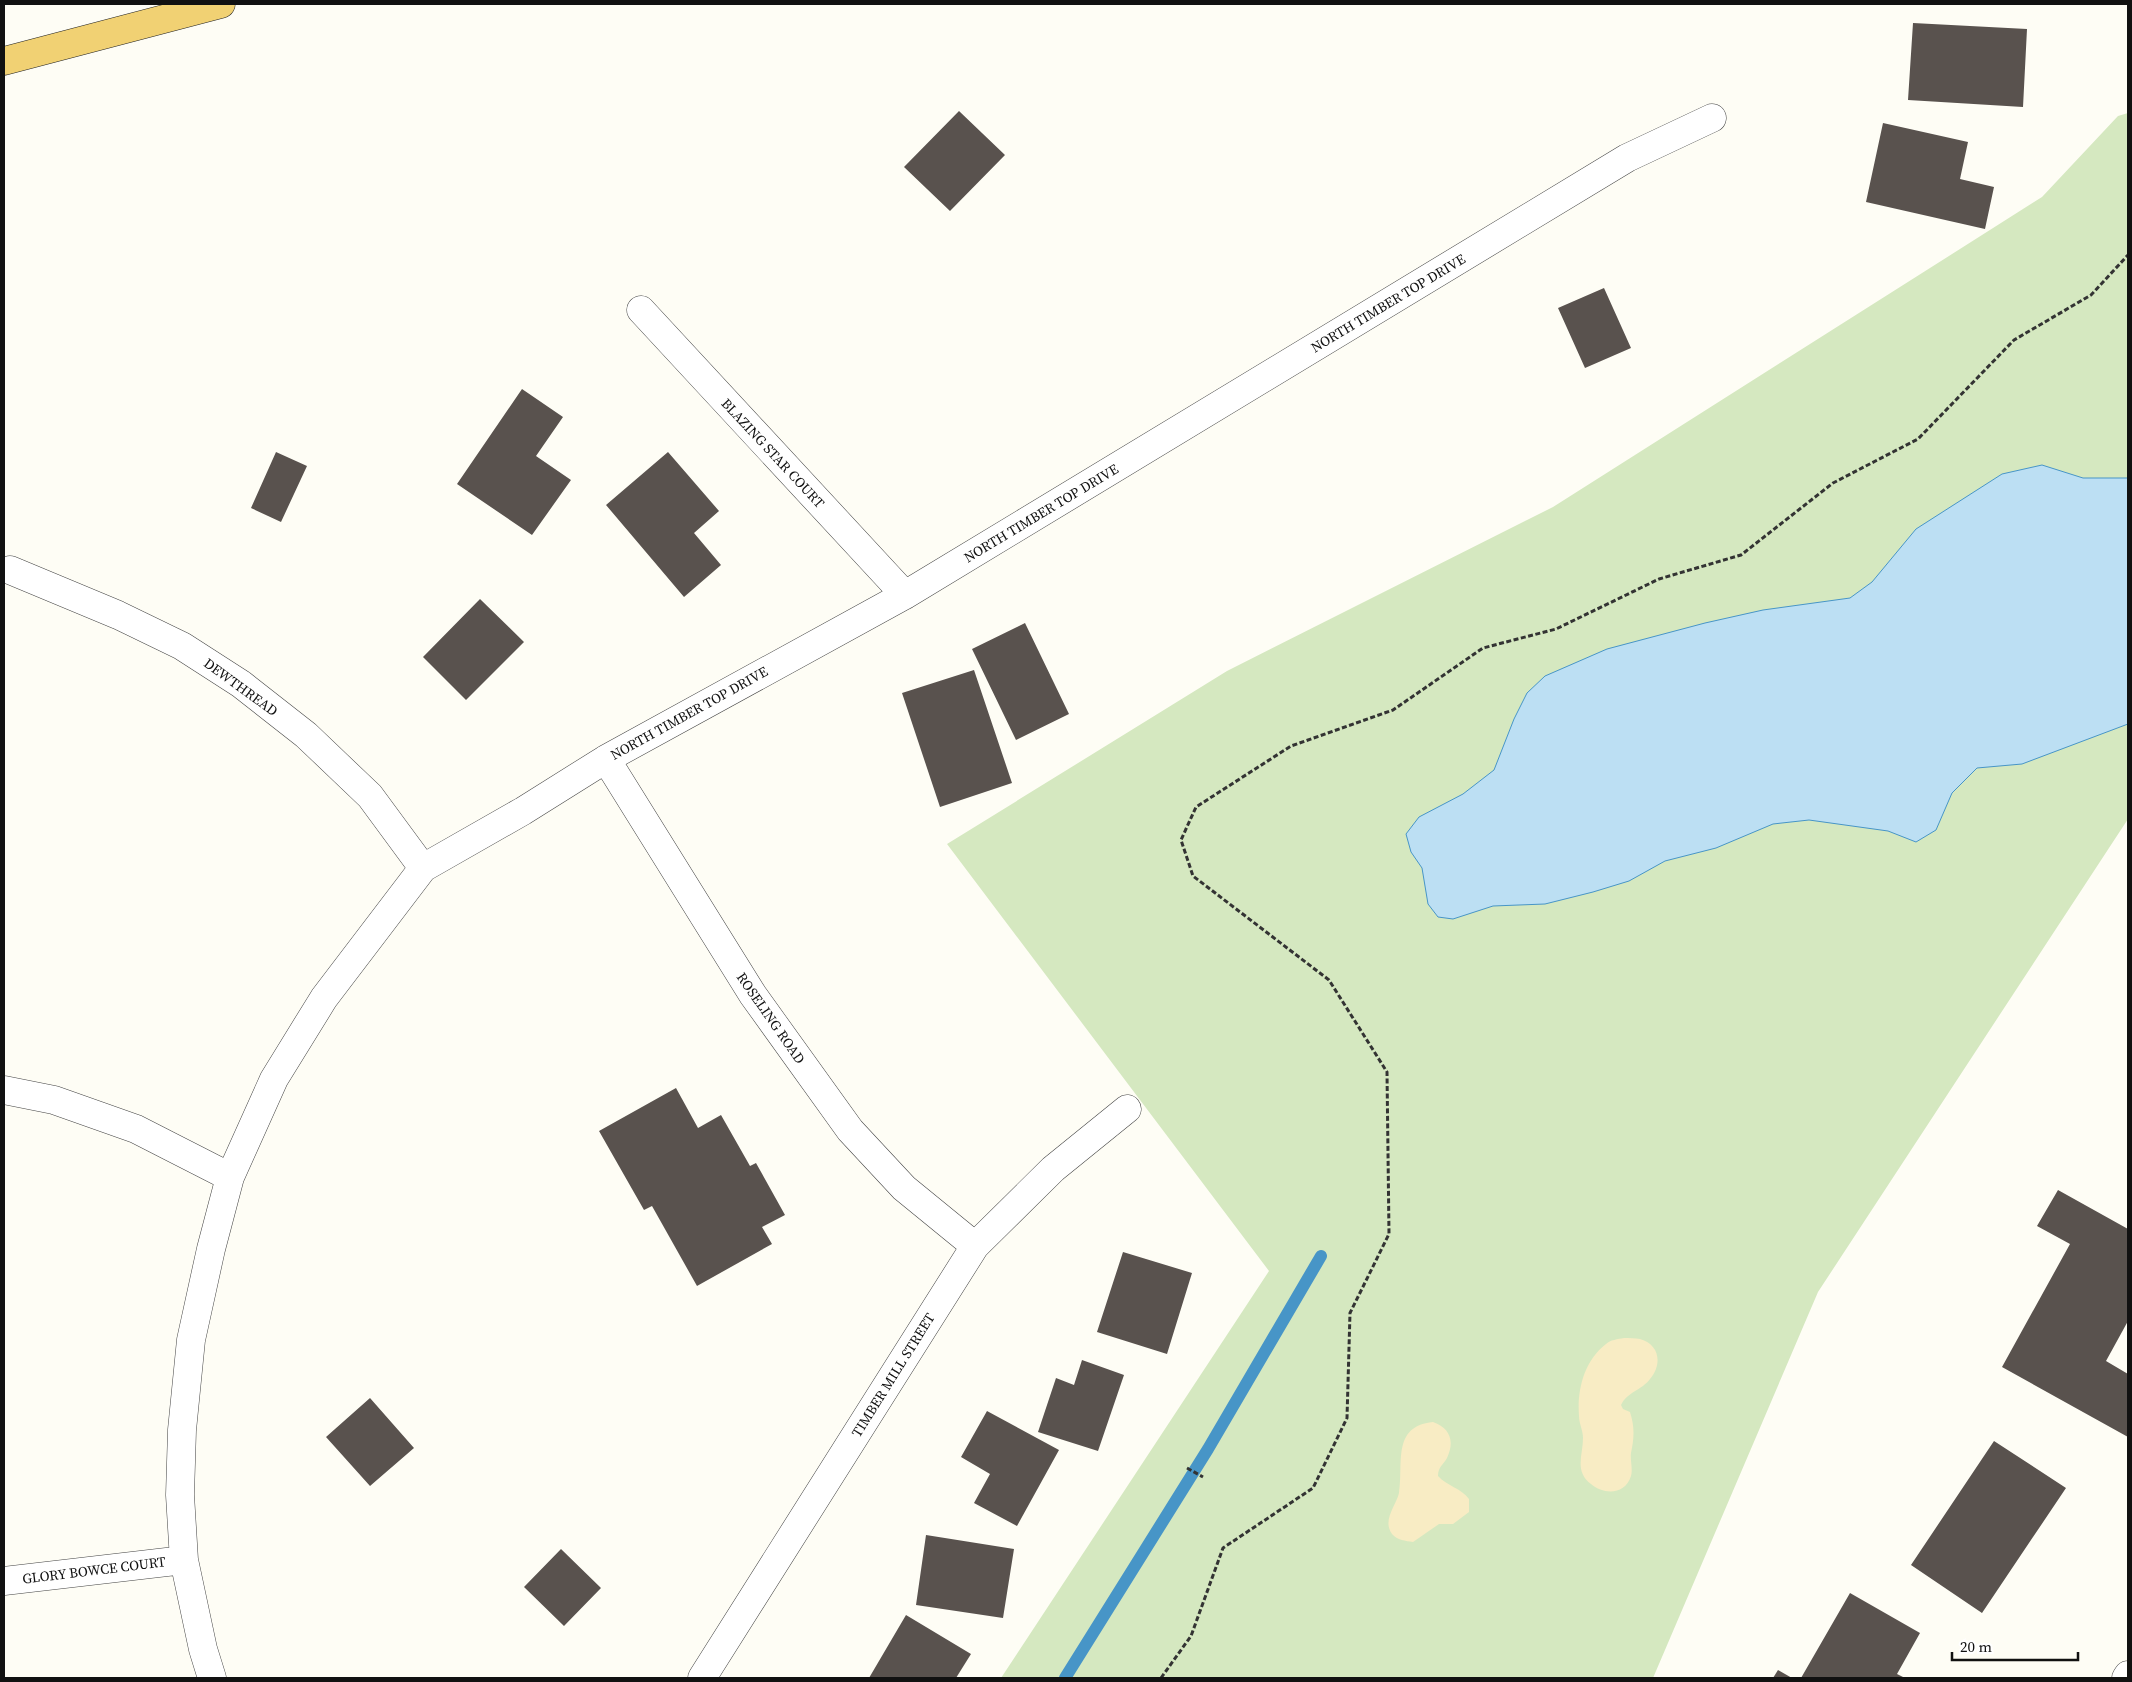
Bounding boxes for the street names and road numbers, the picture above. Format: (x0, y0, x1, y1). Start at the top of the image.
street label: NORTH TIMBER TOP DRIVE (1307, 249, 1469, 357)
street label: BLAZING STAR COURT (717, 394, 830, 513)
street label: NORTH TIMBER TOP DRIVE (960, 459, 1122, 567)
street label: DEWTHREAD (200, 653, 282, 721)
street label: NORTH TIMBER TOP DRIVE (607, 661, 771, 765)
street label: ROSELING ROAD (732, 968, 810, 1068)
street label: TIMBER MILL STREET (847, 1309, 940, 1441)
street label: GLORY BOWCE COURT (21, 1551, 167, 1589)

